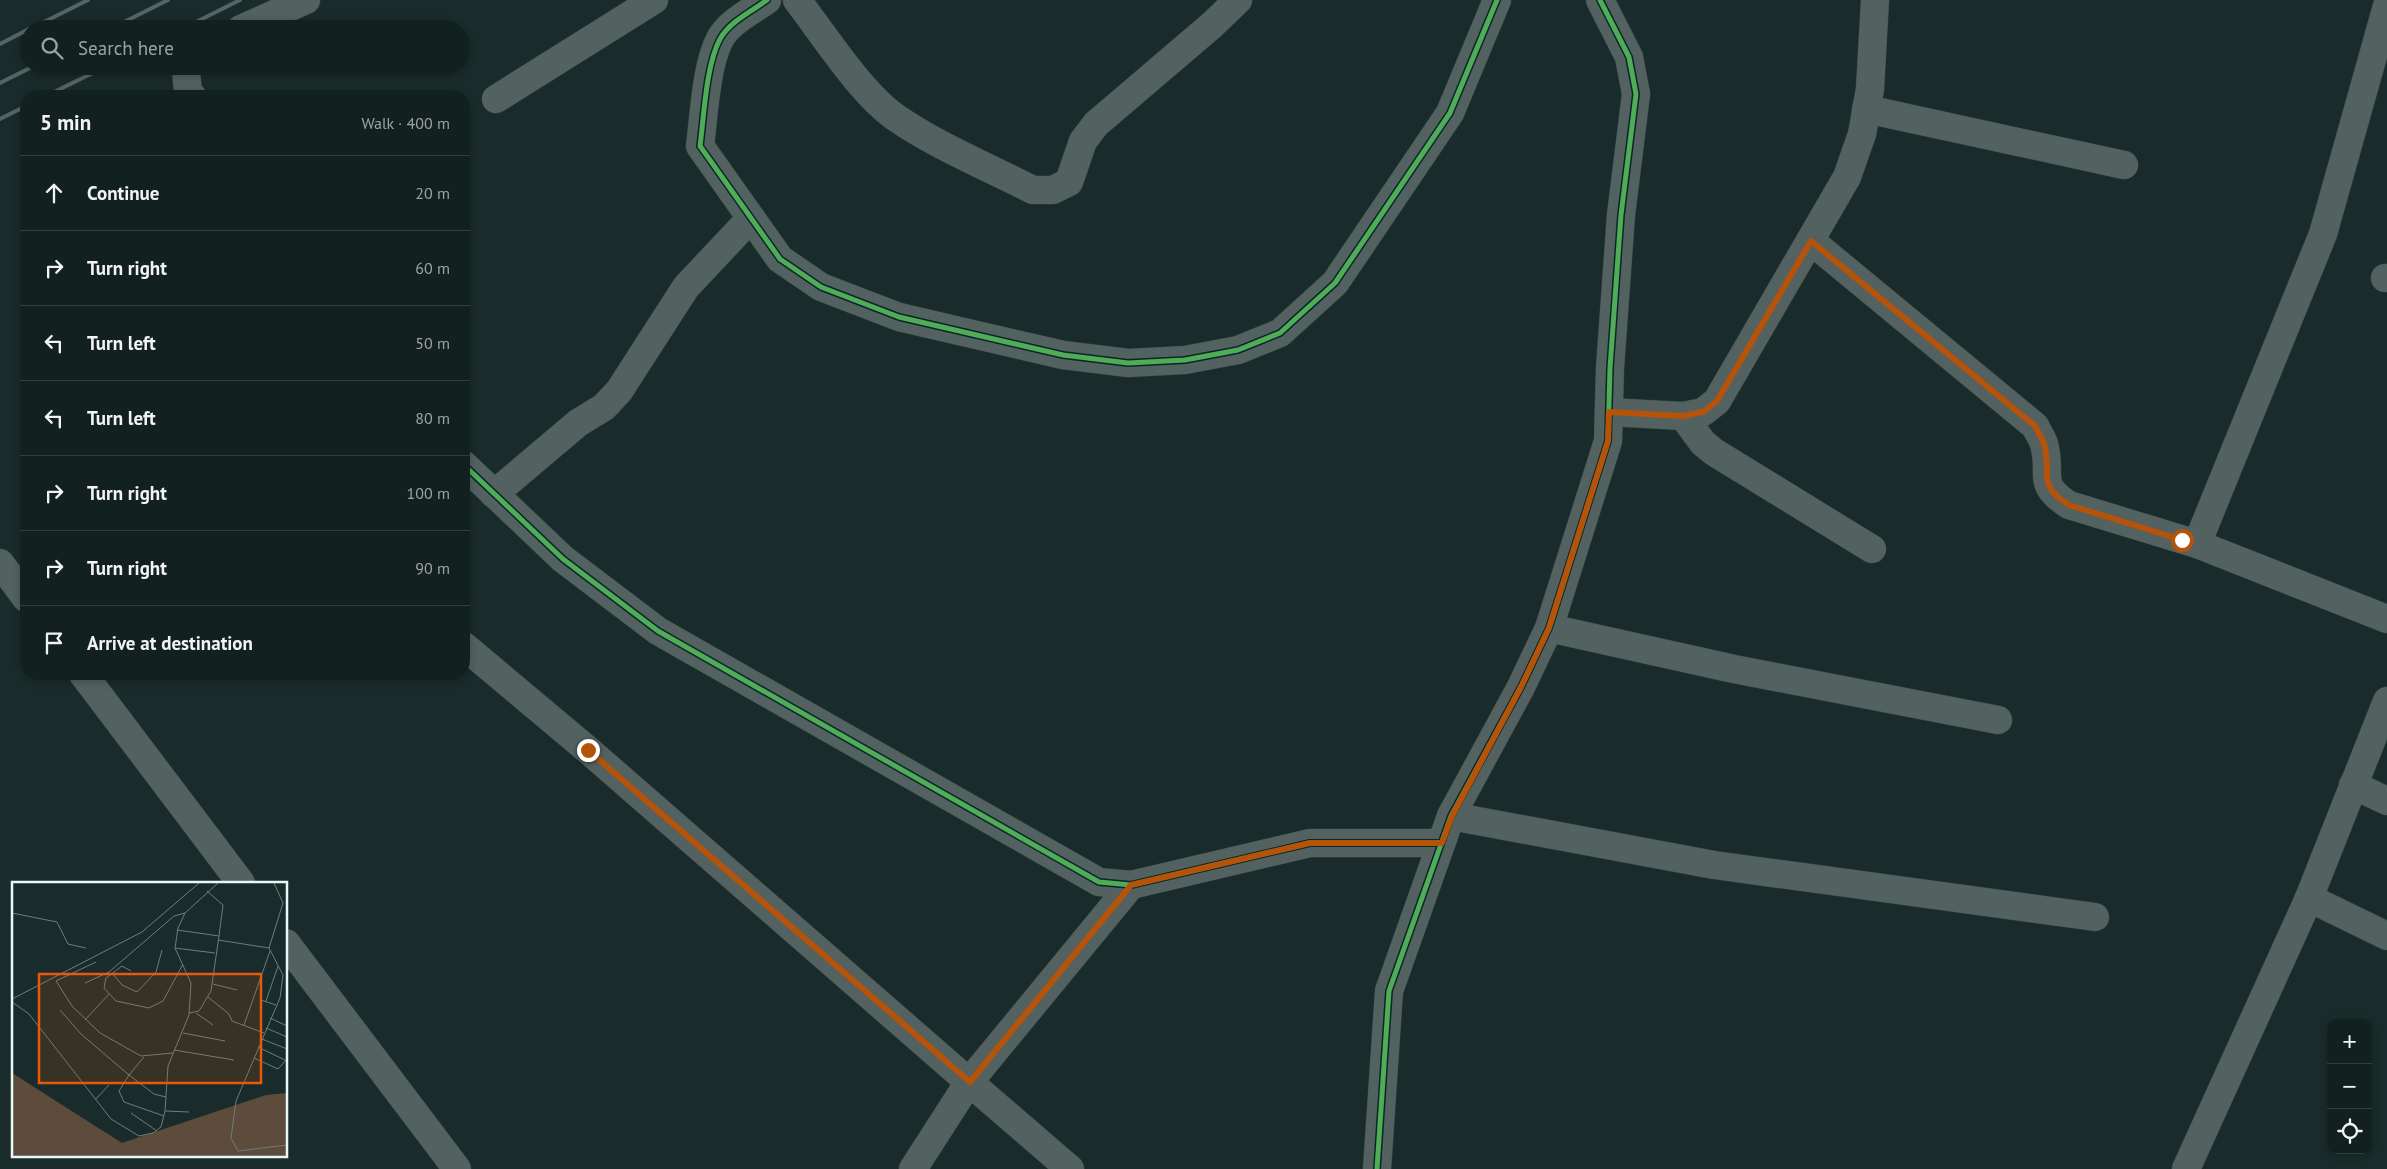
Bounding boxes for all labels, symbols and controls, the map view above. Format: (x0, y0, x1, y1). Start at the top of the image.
search box (20, 20, 470, 75)
icon: search (38, 34, 66, 62)
text: Search here (78, 36, 174, 60)
text: 5 min (40, 109, 91, 136)
text: Walk · 400 m (361, 113, 450, 133)
icon: ahead (40, 179, 68, 207)
text: Continue (87, 181, 159, 205)
text: 20 m (415, 183, 450, 203)
icon: right (40, 254, 68, 282)
text: Turn right (87, 256, 167, 280)
text: 60 m (415, 258, 450, 278)
icon: left (40, 329, 68, 357)
text: Turn left (87, 331, 156, 355)
text: 50 m (415, 333, 450, 353)
icon: left (40, 404, 68, 432)
text: Turn left (87, 406, 156, 430)
text: 80 m (415, 408, 450, 428)
icon: right (40, 479, 68, 507)
text: Turn right (87, 481, 167, 505)
text: 100 m (407, 483, 450, 503)
route start (2171, 529, 2194, 552)
icon: right (40, 554, 68, 582)
text: Turn right (87, 556, 167, 580)
text: 90 m (415, 558, 450, 578)
icon: arrive (40, 629, 68, 657)
text: Arrive at destination (87, 631, 253, 655)
route end (577, 739, 600, 762)
inset map (12, 882, 288, 1156)
map controls (2327, 1019, 2372, 1154)
button: + (2327, 1019, 2372, 1064)
button: − (2327, 1064, 2372, 1109)
button: locate (2327, 1109, 2372, 1154)

